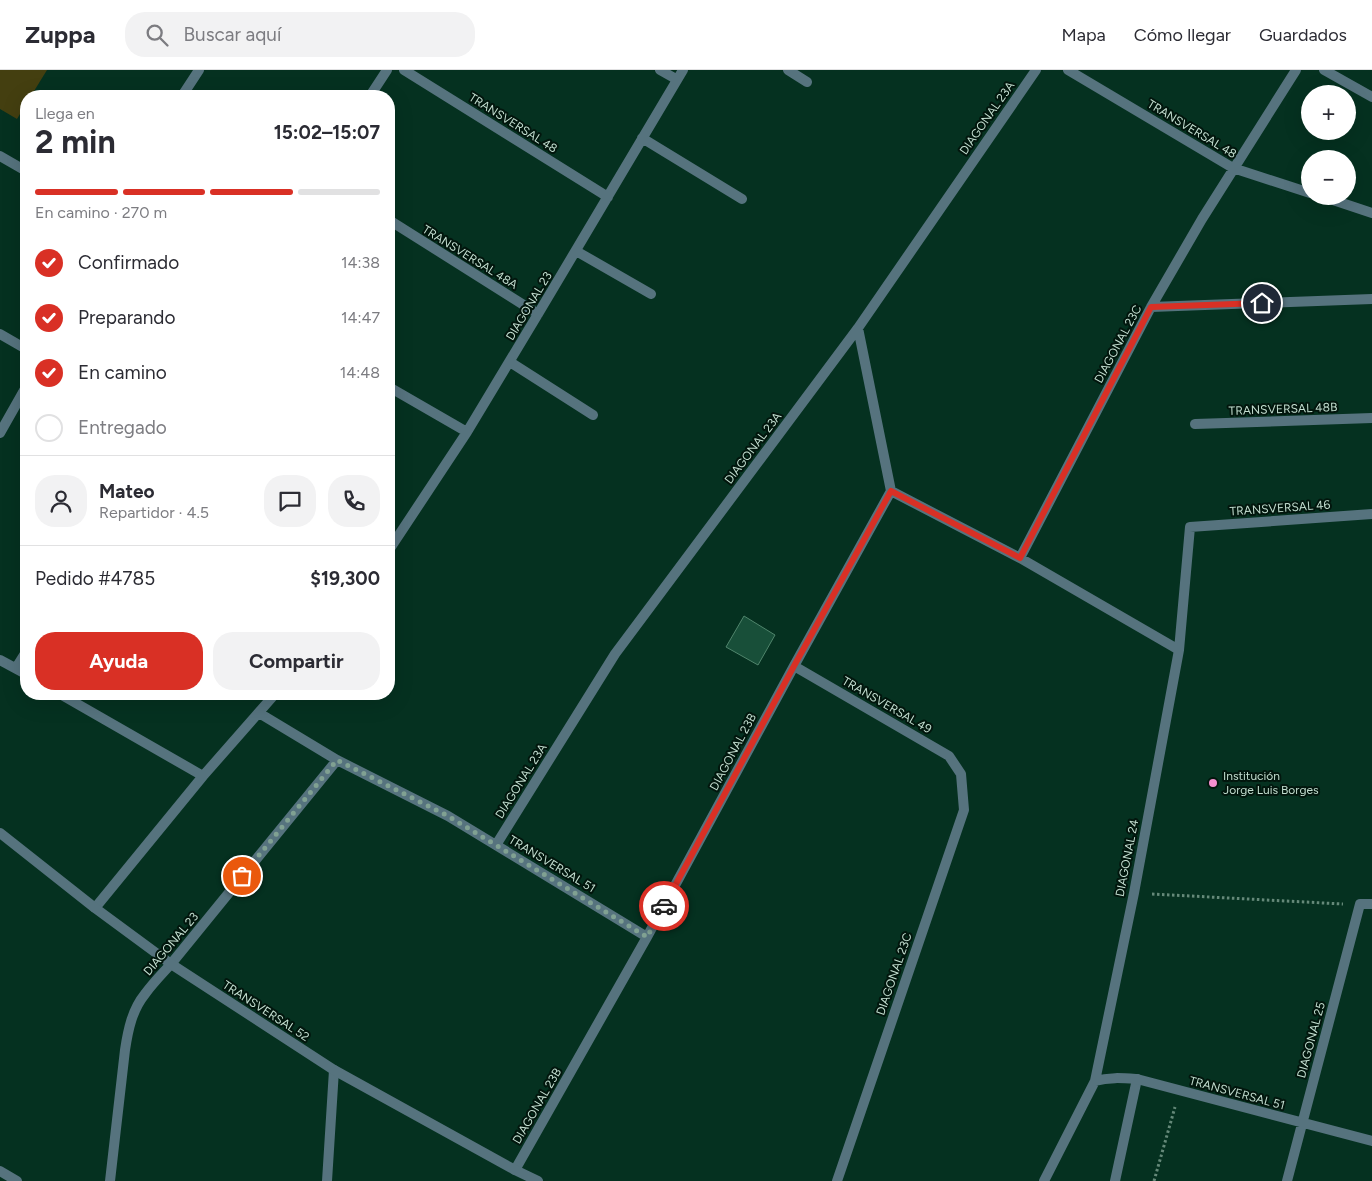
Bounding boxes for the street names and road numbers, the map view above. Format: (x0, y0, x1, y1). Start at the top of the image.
street label: DIAGONAL 23A (957, 79, 1017, 157)
street label: TRANSVERSAL 48 (466, 90, 560, 156)
street label: TRANSVERSAL 48 (1145, 97, 1239, 161)
street label: TRANSVERSAL 48A (420, 222, 520, 292)
street label: DIAGONAL 23 (503, 269, 555, 343)
street label: DIAGONAL 23C (1092, 302, 1145, 385)
street label: TRANSVERSAL 48B (1228, 400, 1338, 418)
street label: DIAGONAL 23A (722, 410, 784, 486)
street label: TRANSVERSAL 46 (1229, 497, 1331, 518)
street label: TRANSVERSAL 49 (840, 674, 934, 736)
street label: DIAGONAL 23B (707, 711, 759, 793)
street label: DIAGONAL 23A (492, 741, 550, 821)
street label: DIAGONAL 24 (1113, 818, 1141, 898)
street label: TRANSVERSAL 51 (506, 833, 598, 895)
street label: DIAGONAL 23 (141, 910, 201, 978)
street label: DIAGONAL 23C (873, 931, 915, 1017)
street label: TRANSVERSAL 52 (220, 978, 312, 1044)
street label: DIAGONAL 25 (1294, 1000, 1328, 1079)
street label: DIAGONAL 23B (510, 1066, 564, 1146)
street label: TRANSVERSAL 51 (1188, 1074, 1286, 1112)

